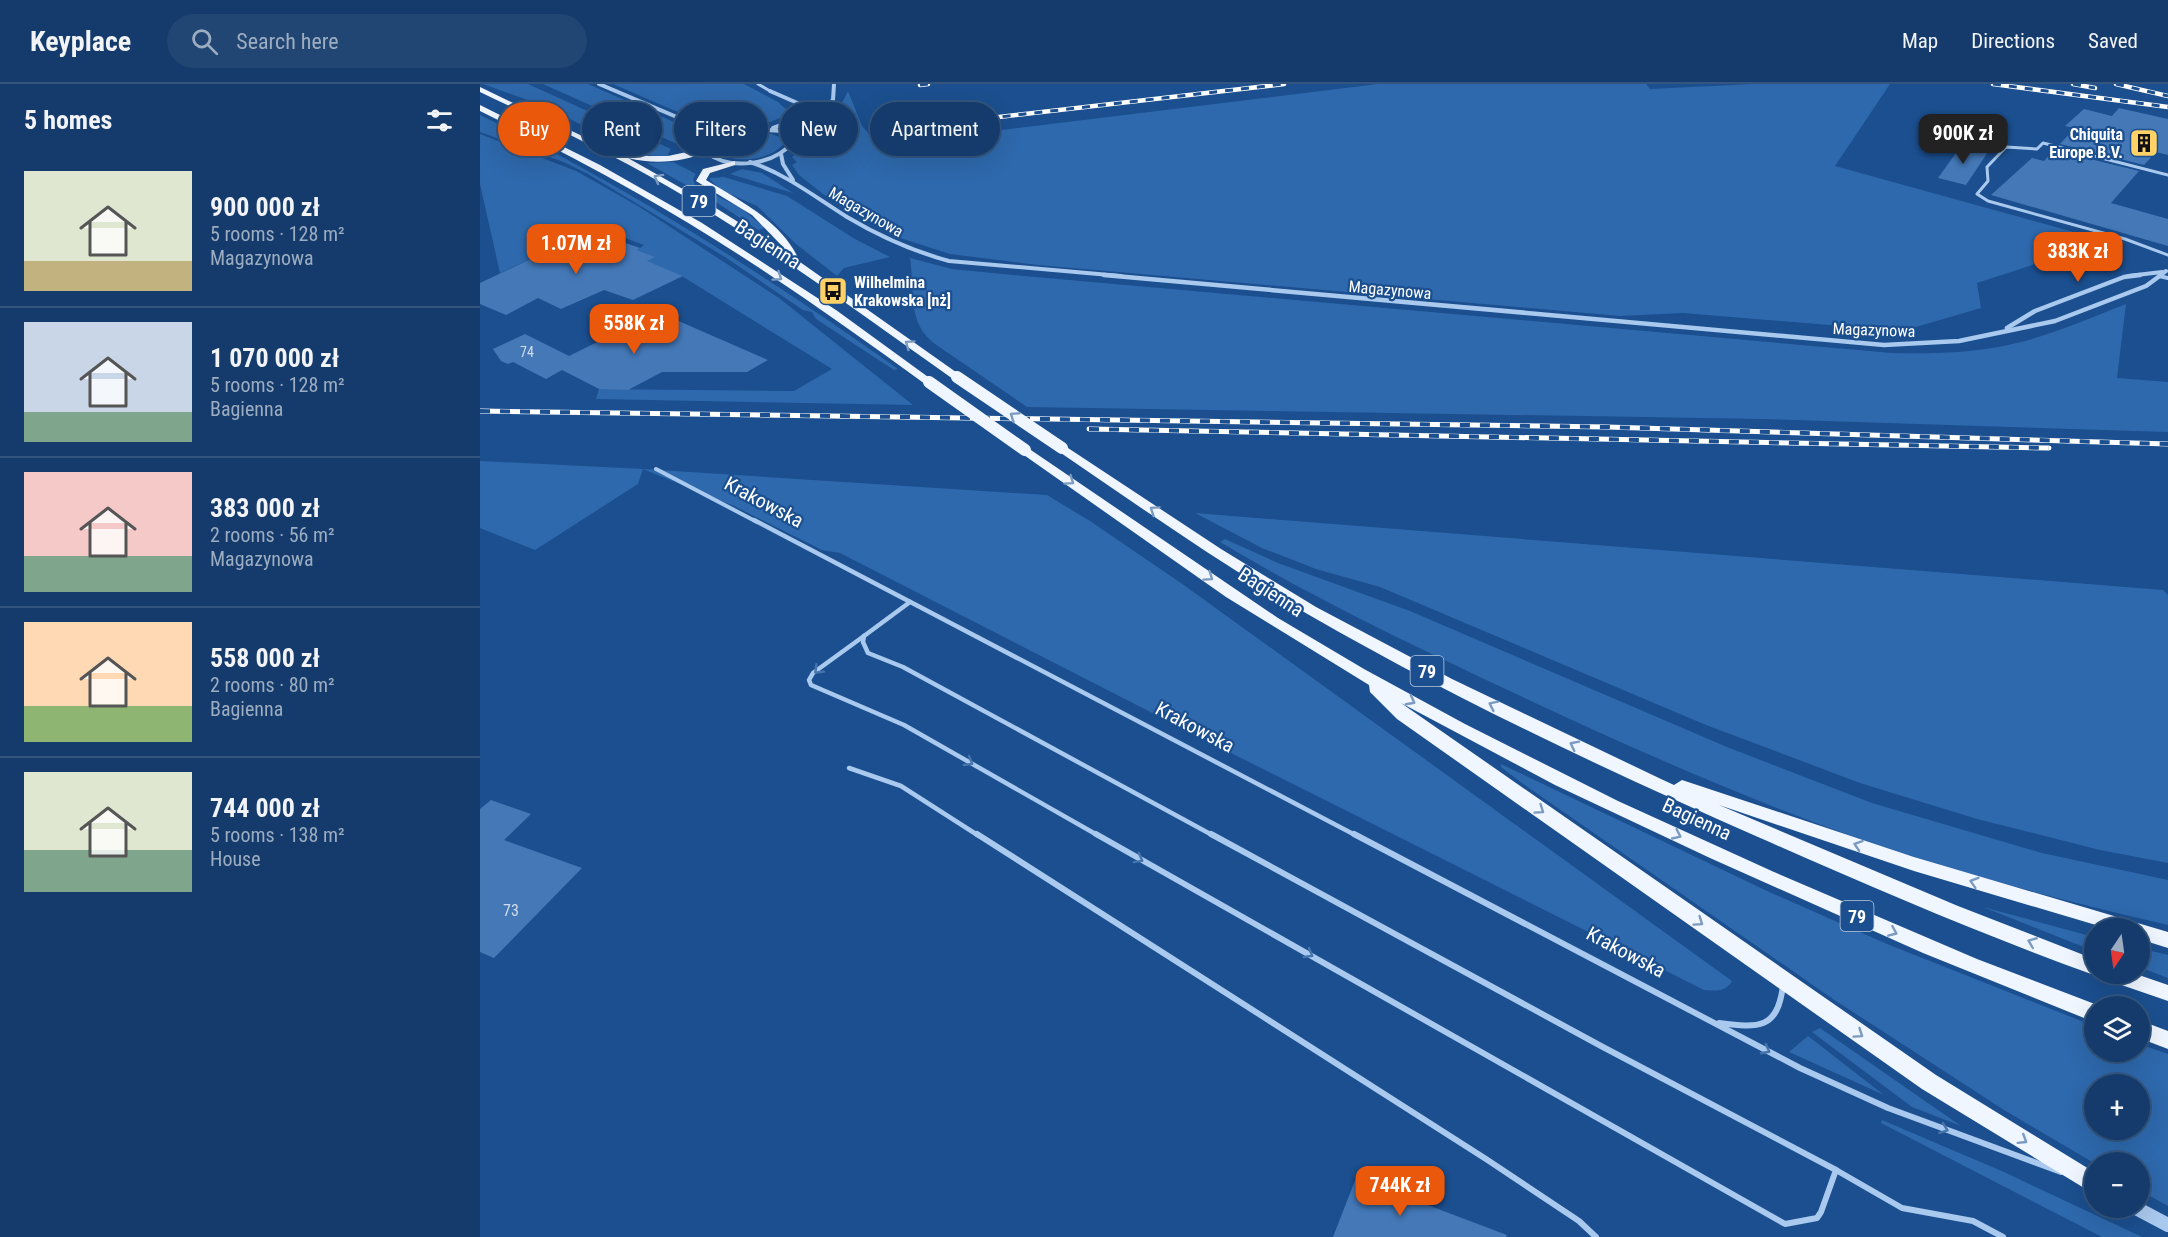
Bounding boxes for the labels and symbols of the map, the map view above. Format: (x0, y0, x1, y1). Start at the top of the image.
pin: 900K zł (1908, 114, 2018, 165)
place label: Chiquita Europe B.V. (2049, 125, 2123, 162)
building icon: Chiquita Europe B.V. (2128, 127, 2160, 159)
one-way arrow (654, 174, 665, 185)
street label: Magazynowa (825, 183, 907, 241)
road number: 79 (682, 186, 716, 216)
street label: Bagienna (731, 214, 805, 274)
pin: 1.07M zł (514, 224, 638, 275)
pin: 383K zł (2023, 232, 2133, 283)
one-way arrow (772, 270, 782, 282)
place label: Wilhelmina Krakowska [nż] (854, 273, 951, 310)
bus stop icon: Wilhelmina Krakowska [nż] (817, 275, 849, 307)
street label: Magazynowa (1348, 277, 1432, 303)
pin: 558K zł (579, 304, 689, 355)
street label: Magazynowa (1832, 319, 1916, 341)
one-way arrow (904, 340, 915, 351)
house number: 74 (520, 344, 534, 360)
one-way arrow (1010, 412, 1021, 423)
street label: Krakowska (720, 471, 808, 533)
one-way arrow (1063, 474, 1074, 485)
one-way arrow (1150, 506, 1160, 518)
street label: Bagienna (1234, 562, 1308, 622)
one-way arrow (1202, 570, 1213, 581)
road number: 79 (1410, 656, 1444, 686)
one-way arrow (814, 663, 825, 674)
one-way arrow (1405, 694, 1415, 705)
street label: Krakowska (1151, 696, 1239, 758)
one-way arrow (1489, 700, 1500, 712)
one-way arrow (1569, 740, 1580, 752)
one-way arrow (963, 755, 973, 767)
street label: Bagienna (1659, 793, 1735, 845)
one-way arrow (1534, 803, 1545, 814)
one-way arrow (1670, 828, 1681, 840)
one-way arrow (1853, 840, 1864, 852)
one-way arrow (1133, 851, 1143, 863)
one-way arrow (1969, 877, 1980, 889)
house number: 73 (503, 901, 519, 920)
road number: 79 (1840, 901, 1874, 931)
one-way arrow (1693, 915, 1704, 926)
north arrow (2084, 918, 2150, 984)
street label: Krakowska (1582, 921, 1670, 983)
one-way arrow (1887, 925, 1898, 937)
one-way arrow (2028, 937, 2039, 949)
one-way arrow (1303, 947, 1313, 958)
one-way arrow (1852, 1027, 1863, 1038)
one-way arrow (1759, 1042, 1770, 1054)
one-way arrow (1938, 1121, 1948, 1134)
one-way arrow (2017, 1133, 2027, 1145)
pin: 744K zł (1345, 1166, 1455, 1217)

